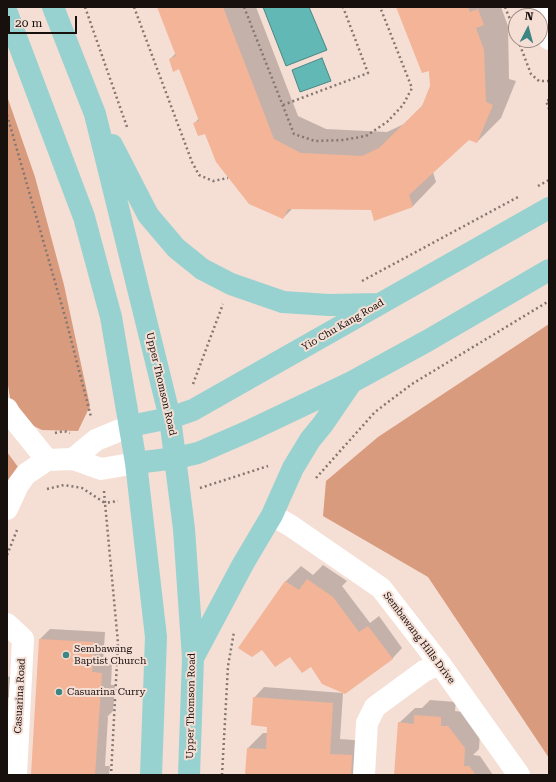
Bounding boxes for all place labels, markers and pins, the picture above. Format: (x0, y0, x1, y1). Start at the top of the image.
place label: Sembawang Baptist Church (74, 643, 146, 666)
marker: Sembawang Baptist Church (61, 650, 71, 660)
place label: Casuarina Curry (67, 686, 145, 698)
marker: Casuarina Curry (54, 687, 64, 697)

